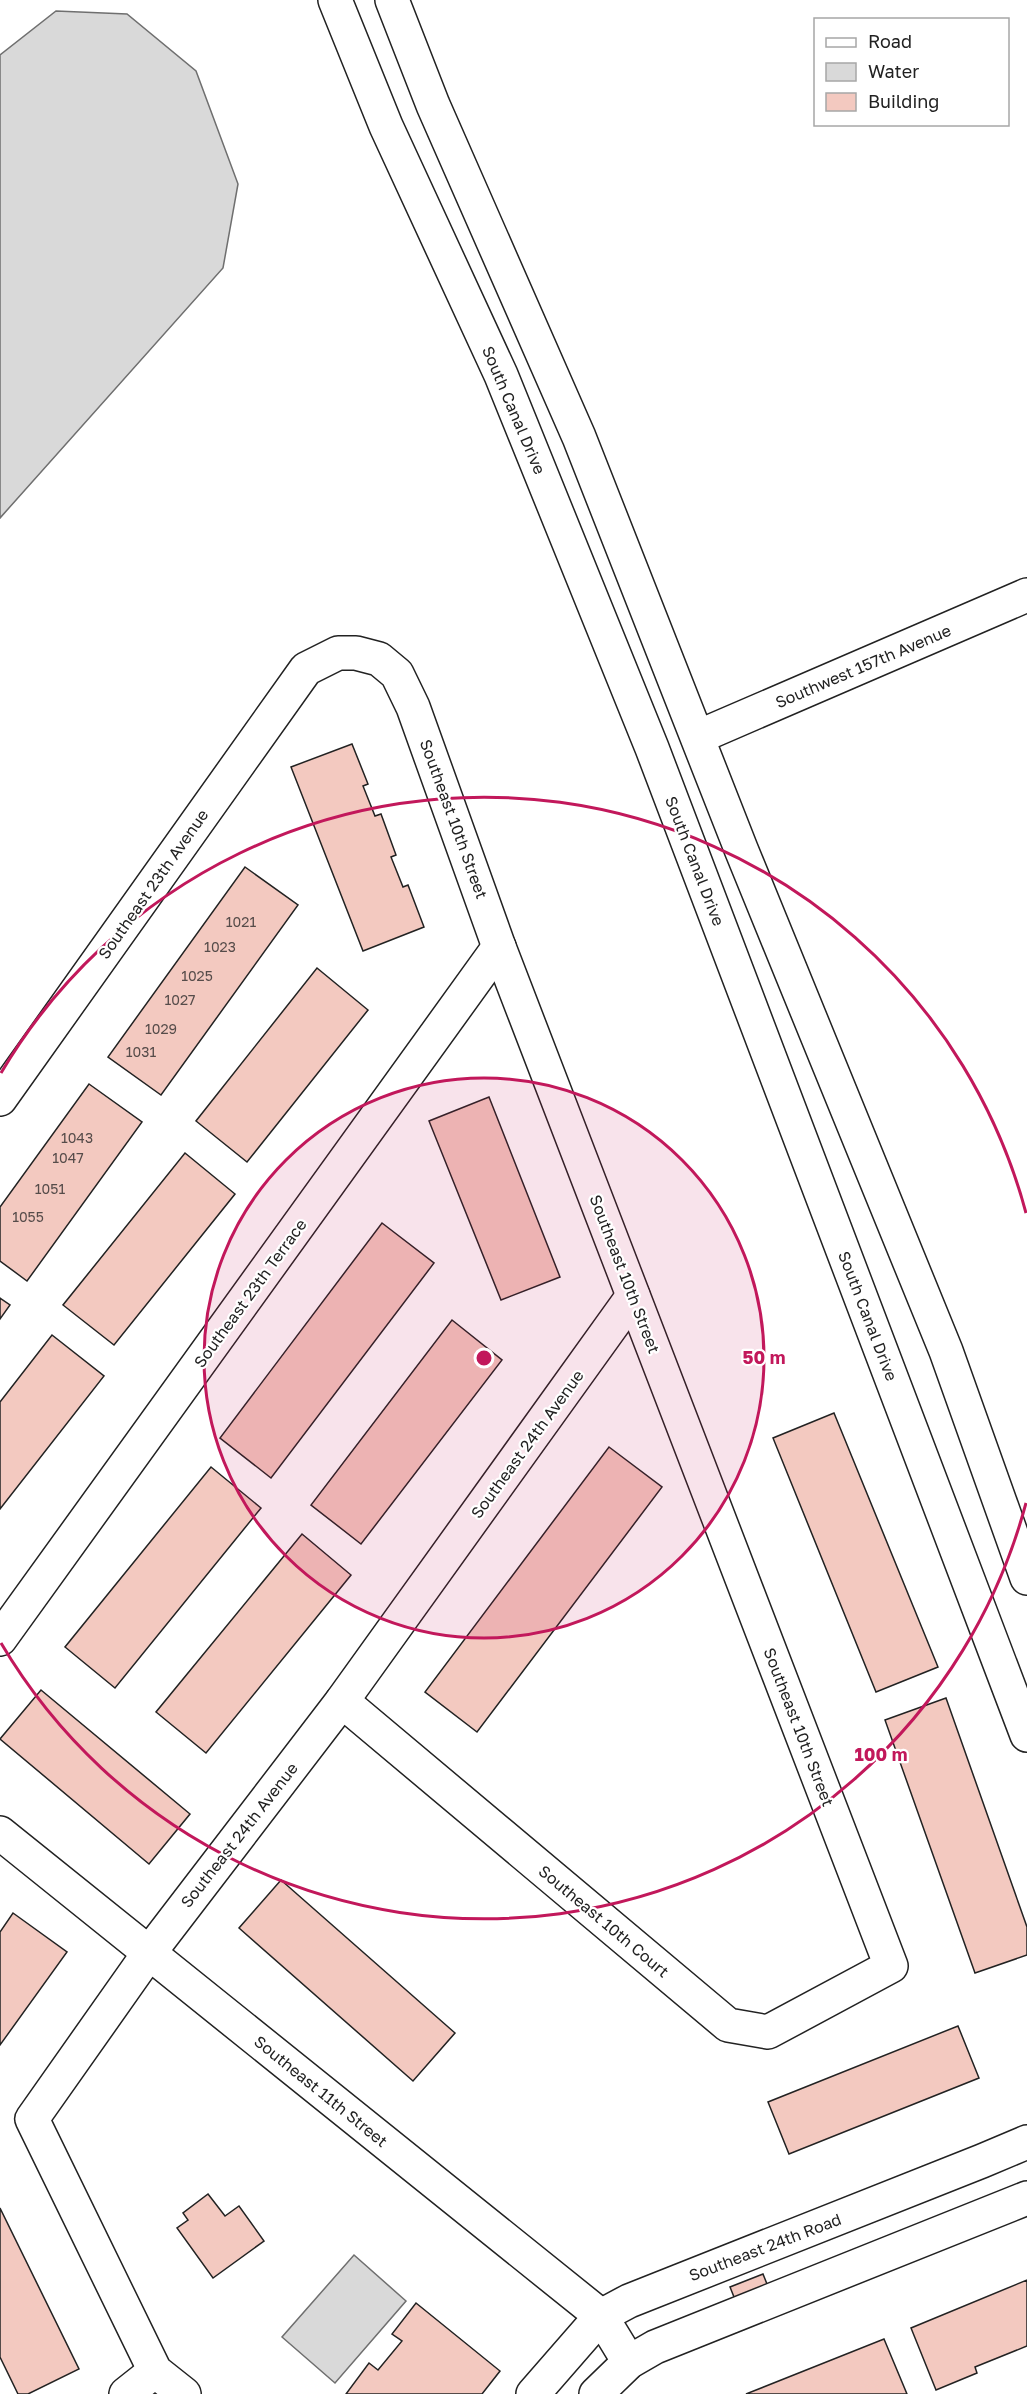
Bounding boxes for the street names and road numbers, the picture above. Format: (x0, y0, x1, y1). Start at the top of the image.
street label: South Canal Drive (478, 343, 550, 477)
street label: Southwest 157th Avenue (772, 620, 954, 712)
street label: Southeast 10th Street (416, 737, 492, 901)
street label: South Canal Drive (661, 793, 729, 929)
street label: Southeast 23th Avenue (94, 805, 212, 963)
street label: Southeast 10th Street (586, 1192, 664, 1356)
street label: Southeast 23th Terrace (189, 1215, 311, 1371)
street label: South Canal Drive (834, 1248, 902, 1384)
street label: Southeast 24th Avenue (466, 1366, 588, 1522)
street label: Southeast 10th Street (760, 1645, 838, 1809)
street label: Southeast 24th Avenue (176, 1758, 302, 1912)
street label: Southeast 10th Court (535, 1861, 673, 1981)
street label: Southeast 11th Street (250, 2031, 392, 2151)
street label: Southeast 24th Road (686, 2209, 844, 2285)

